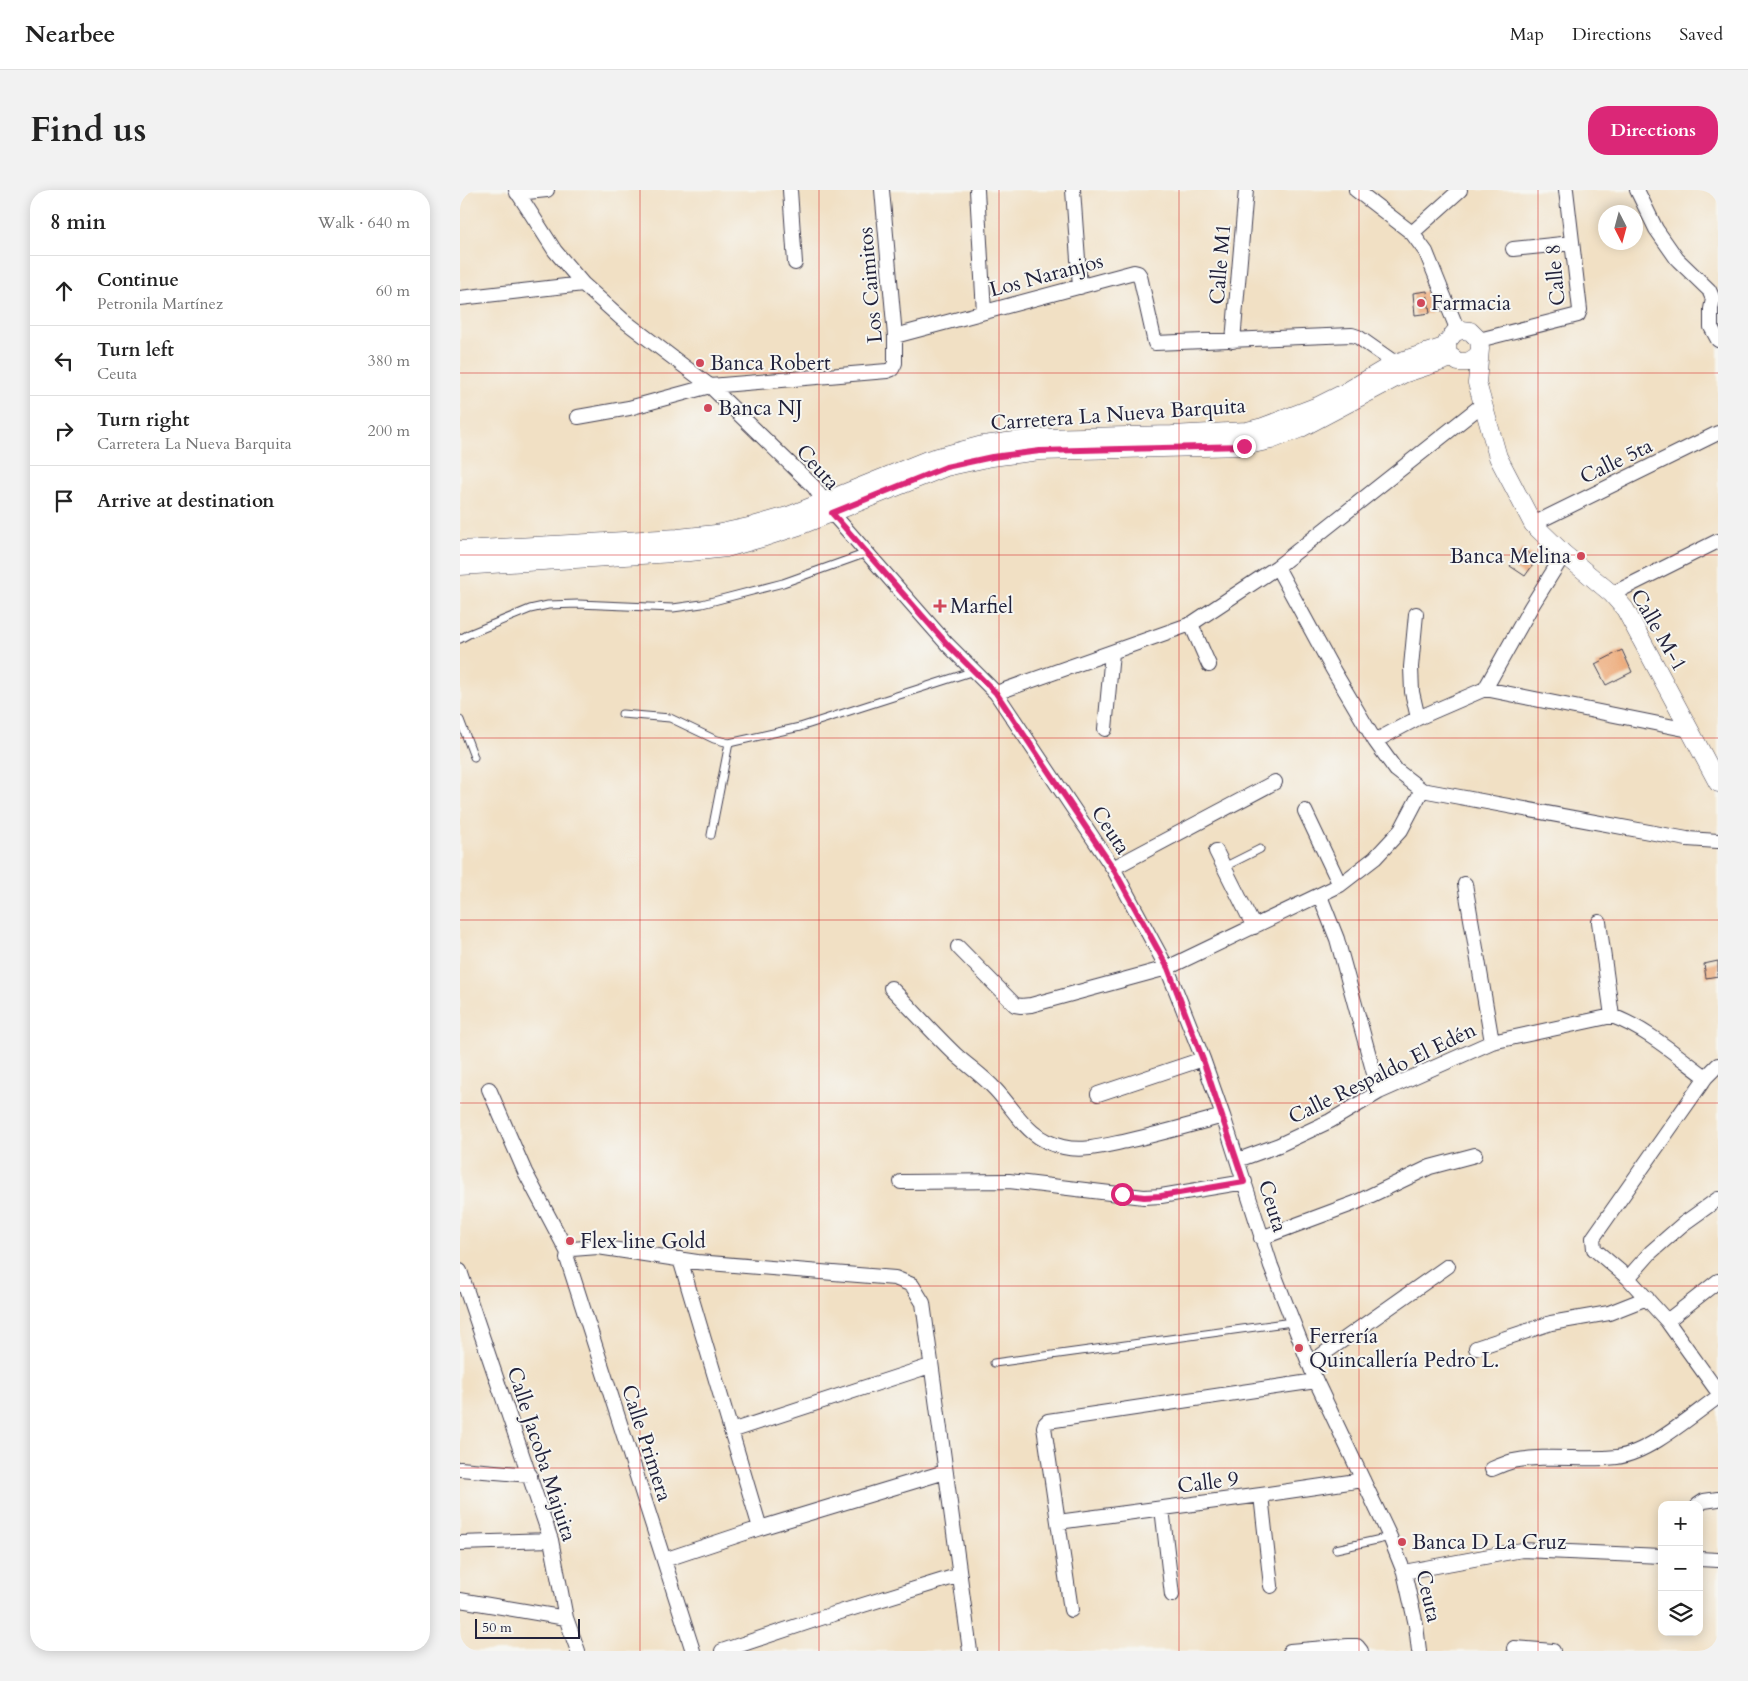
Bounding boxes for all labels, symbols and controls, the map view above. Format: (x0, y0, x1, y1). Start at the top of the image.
text: Nearbee (25, 18, 115, 51)
text: Map (1510, 22, 1544, 47)
text: Directions (1572, 22, 1651, 47)
text: Saved (1679, 22, 1723, 47)
text: Find us (30, 106, 146, 154)
button: Directions (1588, 106, 1718, 155)
north arrow (1598, 205, 1643, 250)
text: 8 min (50, 208, 106, 237)
text: Walk · 640 m (318, 212, 410, 234)
street label: Calle M1 (1203, 222, 1238, 306)
street label: Los Caimitos (851, 226, 890, 344)
street label: Calle 8 (1538, 243, 1573, 307)
street label: Los Naranjos (986, 246, 1106, 305)
text: Continue (97, 267, 179, 293)
icon: ahead (50, 277, 78, 305)
text: 60 m (376, 280, 410, 302)
place label: Farmacia (1431, 289, 1511, 318)
text: Petronila Martínez (97, 293, 223, 315)
marker: Farmacia (1415, 297, 1427, 309)
text: Turn left (97, 337, 174, 363)
icon: left (50, 347, 78, 375)
place label: Banca Robert (710, 349, 831, 378)
text: 380 m (368, 350, 410, 372)
marker: Banca Robert (694, 357, 706, 369)
text: Ceuta (97, 363, 137, 385)
street label: Carretera La Nueva Barquita (990, 391, 1247, 438)
place label: Banca NJ (718, 394, 803, 423)
marker: Banca NJ (702, 402, 714, 414)
text: Turn right (97, 407, 189, 433)
icon: right (50, 417, 78, 445)
text: 200 m (368, 420, 410, 442)
street label: Calle 5ta (1575, 431, 1657, 491)
text: Carretera La Nueva Barquita (97, 433, 292, 455)
route end (1233, 435, 1256, 458)
street label: Ceuta (789, 438, 846, 497)
icon: arrive (50, 487, 78, 515)
text: Arrive at destination (97, 488, 274, 514)
place label: Banca Melina (1450, 542, 1571, 571)
marker: Banca Melina (1575, 550, 1587, 562)
street label: Calle M-1 (1623, 584, 1694, 677)
place label: Marfiel (950, 592, 1013, 621)
marker: Marfiel (934, 600, 946, 612)
street label: Ceuta (1084, 800, 1137, 860)
street label: Calle Respaldo El Edén (1284, 1015, 1481, 1132)
street label: Ceuta (1251, 1177, 1294, 1236)
route start (1111, 1183, 1134, 1206)
place label: Flex line Gold (580, 1227, 706, 1256)
marker: Flex line Gold (564, 1235, 576, 1247)
place label: Ferrería Quincallería Pedro L. (1309, 1322, 1499, 1375)
marker: Ferrería Quincallería Pedro L. (1293, 1342, 1305, 1354)
street label: Calle Jacoba Majuita (500, 1363, 583, 1545)
street label: Calle Primera (614, 1381, 679, 1505)
street label: Calle 9 (1176, 1464, 1241, 1501)
map controls (1658, 1501, 1703, 1636)
button: + (1658, 1501, 1703, 1546)
place label: Banca D La Cruz (1412, 1528, 1567, 1557)
marker: Banca D La Cruz (1396, 1536, 1408, 1548)
button: − (1658, 1546, 1703, 1591)
street label: Ceuta (1408, 1567, 1449, 1625)
button: layers (1658, 1591, 1703, 1636)
scale bar (475, 1616, 580, 1639)
text: 50 m (482, 1618, 512, 1637)

